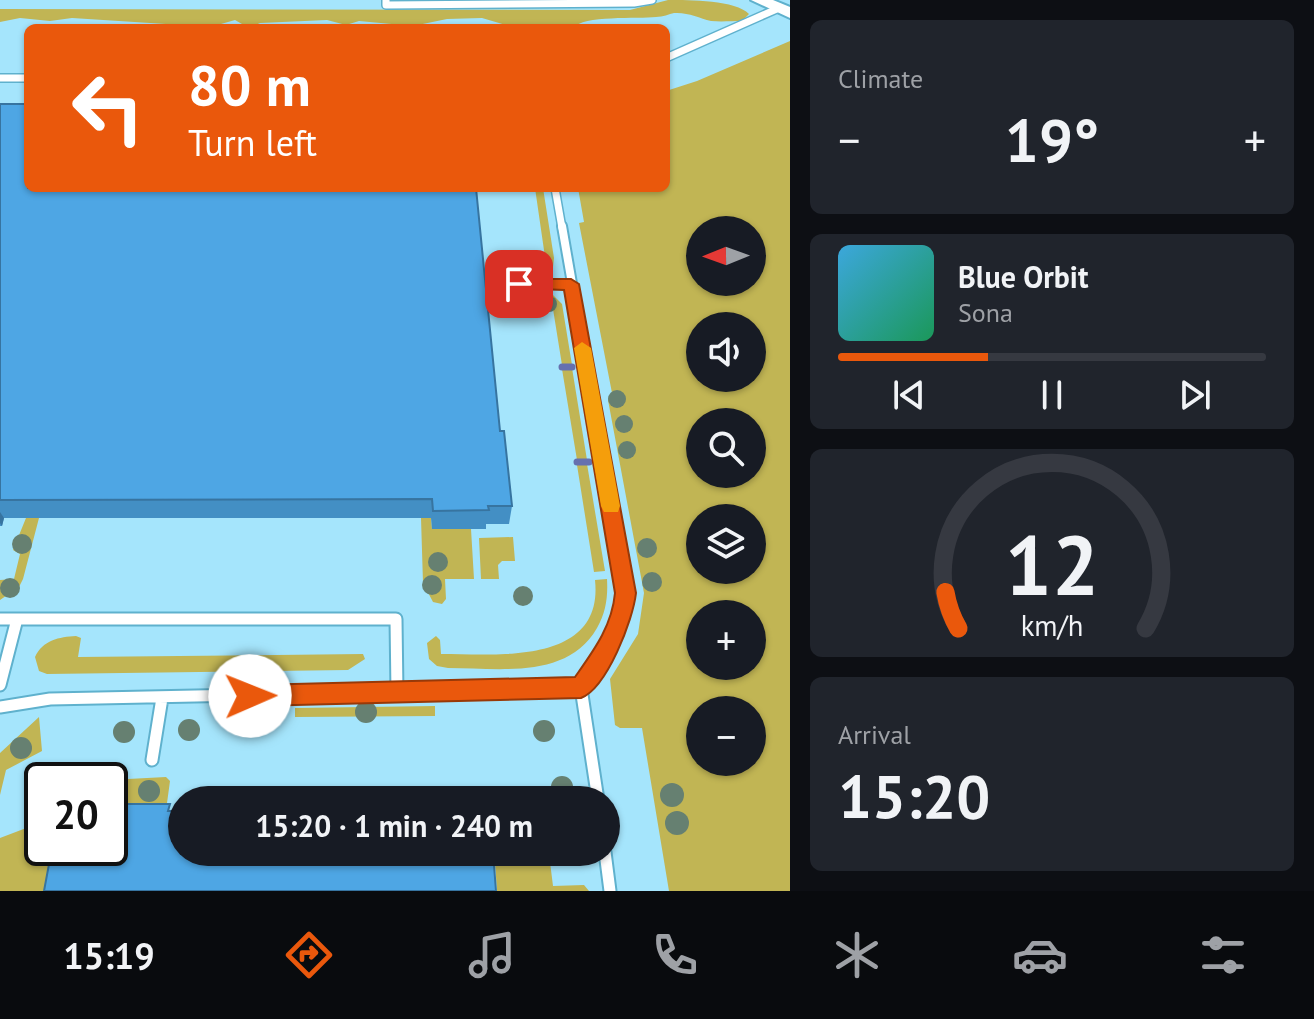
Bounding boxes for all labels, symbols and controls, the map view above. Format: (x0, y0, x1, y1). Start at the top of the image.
text: 80 m (188, 49, 311, 121)
icon: left (56, 56, 160, 160)
text: Climate (838, 62, 923, 95)
text: 19° (1005, 101, 1099, 179)
text: − (838, 111, 860, 168)
text: + (1244, 111, 1266, 168)
text: Turn left (188, 119, 317, 166)
north arrow (686, 216, 766, 296)
map controls (686, 216, 766, 776)
pin (485, 250, 553, 318)
text: Blue Orbit (958, 257, 1088, 296)
icon: arrive (497, 262, 541, 306)
text: Sona (958, 296, 1013, 329)
button: sound (686, 312, 766, 392)
icon: previous (887, 373, 931, 417)
icon: pause (1030, 373, 1074, 417)
icon: next (1173, 373, 1217, 417)
button: search (686, 408, 766, 488)
button: layers (686, 504, 766, 584)
text: 12 (1005, 509, 1099, 617)
button: + (686, 600, 766, 680)
text: km/h (1021, 607, 1083, 644)
position arrow (208, 654, 292, 738)
button: − (686, 696, 766, 776)
text: Arrival (838, 718, 911, 751)
text: 15:20 (838, 757, 990, 835)
speed limit sign: 20 (24, 762, 128, 866)
text: 15:20 · 1 min · 240 m (255, 806, 533, 845)
icon: directions (281, 927, 337, 983)
icon: music (464, 927, 520, 983)
icon: phone (647, 927, 703, 983)
icon: climate (829, 927, 885, 983)
icon: car (1012, 927, 1068, 983)
icon: filters (1195, 927, 1251, 983)
text: 15:19 (63, 932, 155, 979)

